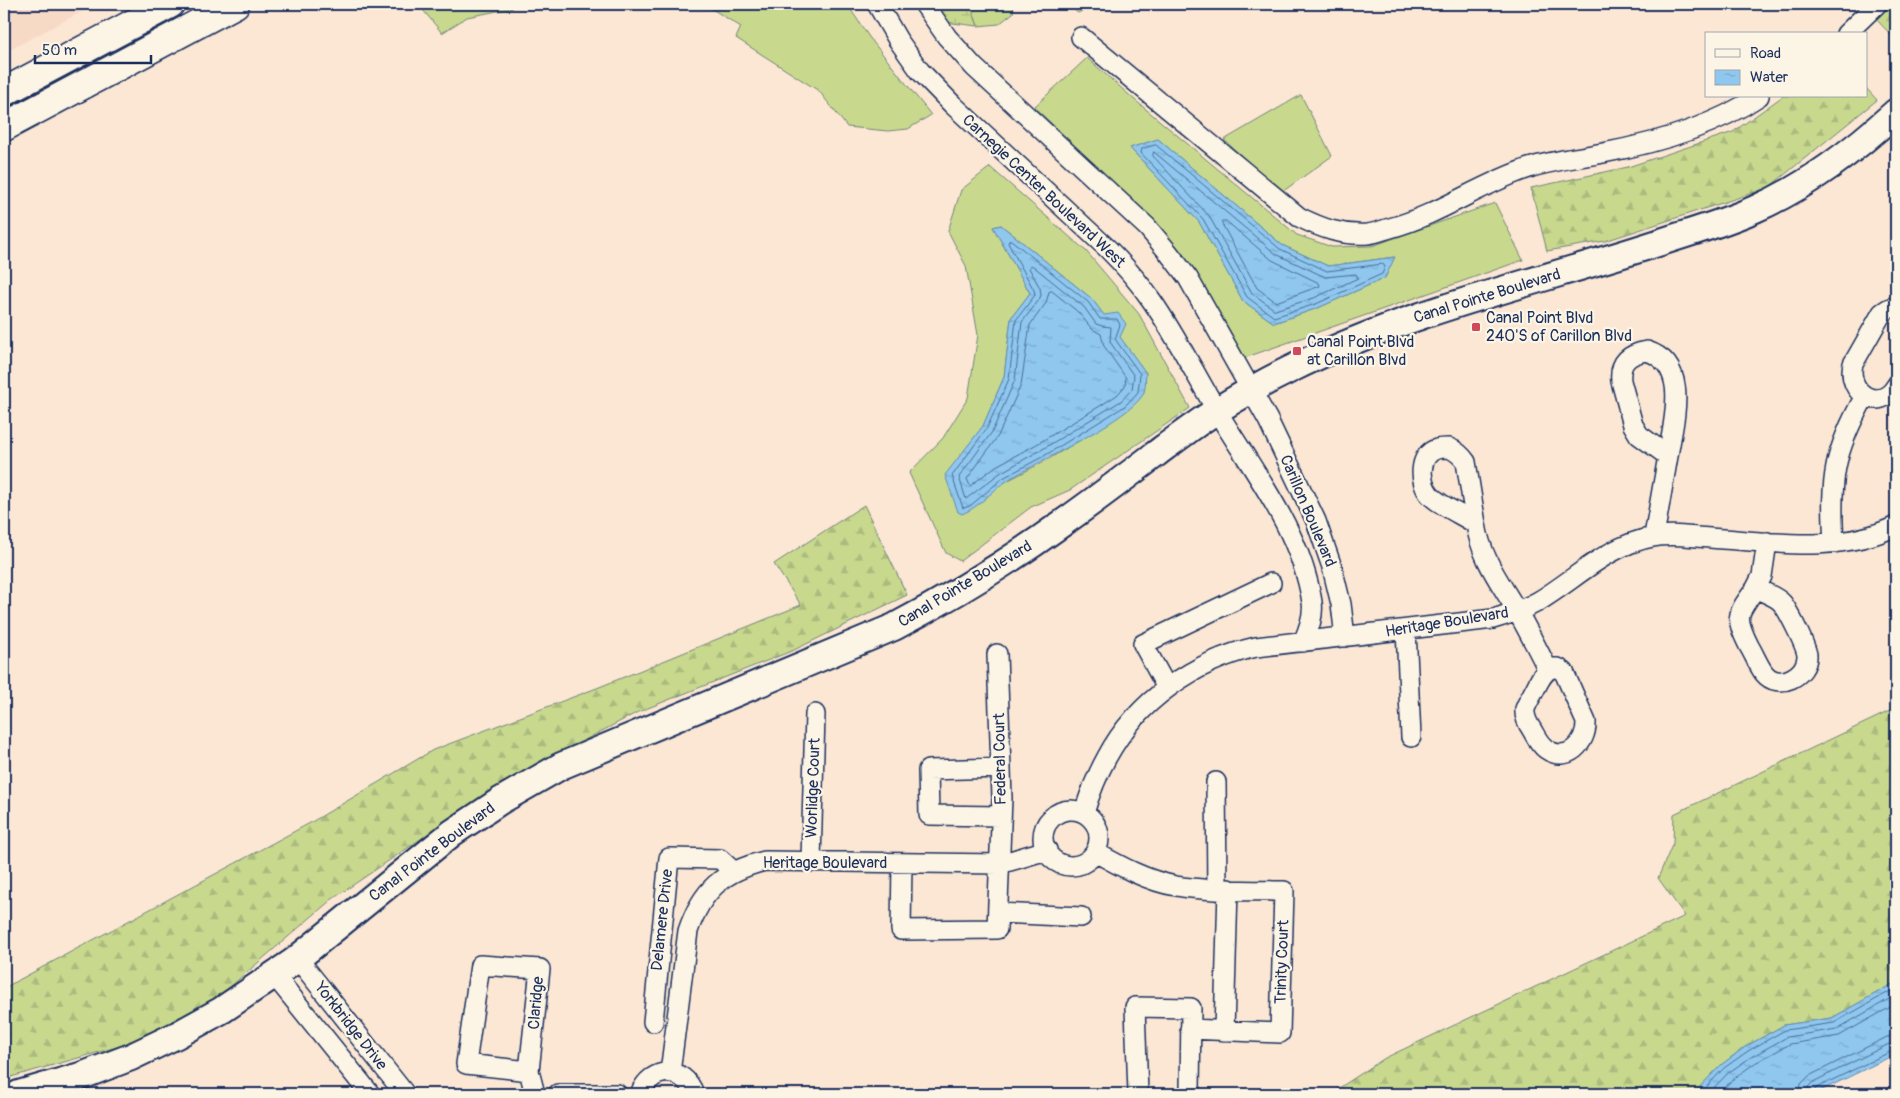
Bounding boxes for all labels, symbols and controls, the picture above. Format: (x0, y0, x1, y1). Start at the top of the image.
scale bar (35, 32, 151, 64)
legend (1705, 32, 1868, 98)
text: 50 m (42, 41, 77, 60)
text: Road (1750, 44, 1781, 63)
text: Water (1750, 68, 1789, 87)
street label: Carnegie Center Boulevard West (958, 110, 1130, 272)
street label: Canal Pointe Boulevard (1411, 264, 1563, 328)
place label: Canal Point Blvd 240'S of Carillon Blvd (1486, 308, 1632, 346)
marker: Canal Point Blvd 240'S of Carillon Blvd (1470, 321, 1482, 333)
place label: Canal Point Blvd at Carillon Blvd (1307, 332, 1414, 370)
marker: Canal Point Blvd at Carillon Blvd (1291, 345, 1303, 357)
street label: Carillon Boulevard (1275, 452, 1341, 570)
street label: Canal Pointe Boulevard (894, 536, 1036, 632)
street label: Heritage Boulevard (1384, 602, 1510, 642)
street label: Federal Court (989, 712, 1011, 805)
street label: Worlidge Court (801, 737, 825, 839)
street label: Canal Pointe Boulevard (365, 798, 499, 906)
street label: Heritage Boulevard (763, 853, 887, 873)
street label: Delamere Drive (647, 868, 677, 972)
street label: Trinity Court (1271, 919, 1293, 1004)
street label: Claridge (524, 975, 548, 1030)
street label: Yorkbridge Drive (310, 977, 392, 1074)

